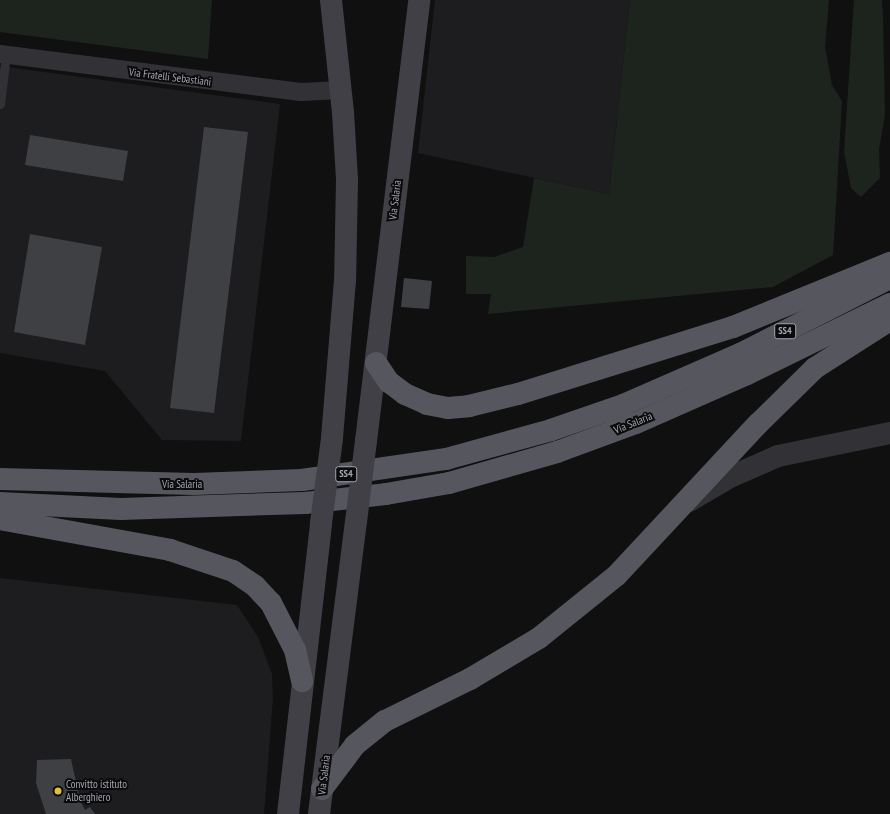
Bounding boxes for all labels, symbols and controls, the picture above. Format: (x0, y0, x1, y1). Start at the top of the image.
street label: Via Fratelli Sebastiani (128, 65, 212, 89)
street label: Via Salaria (386, 179, 404, 221)
road number: SS4 (774, 323, 796, 339)
street label: Via Salaria (612, 409, 654, 437)
road number: SS4 (335, 466, 357, 482)
street label: Via Salaria (162, 477, 202, 491)
street label: Via Salaria (315, 754, 333, 796)
place label: Convitto istituto Alberghiero (66, 778, 127, 804)
marker: Convitto istituto Alberghiero (53, 786, 63, 796)

